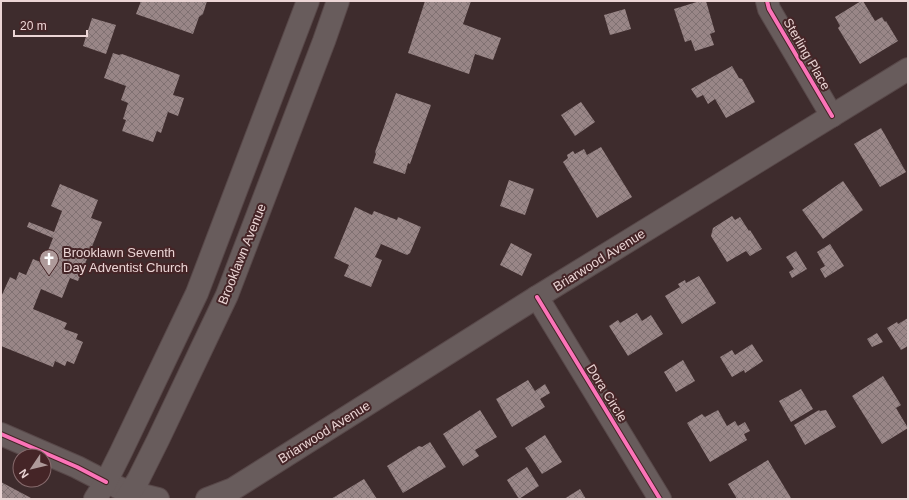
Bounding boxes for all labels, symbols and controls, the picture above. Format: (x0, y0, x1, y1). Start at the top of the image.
scale bar (14, 12, 87, 38)
street label: Sterling Place (780, 16, 834, 92)
text: 20 m (20, 19, 47, 33)
street label: Brooklawn Avenue (215, 201, 269, 307)
street label: Briarwood Avenue (550, 226, 648, 294)
place label: Brooklawn Seventh Day Adventist Church (63, 245, 188, 275)
church icon: Brooklawn Seventh Day Adventist Church (38, 248, 60, 276)
street label: Dora Circle (583, 361, 631, 425)
street label: Briarwood Avenue (275, 398, 373, 466)
north arrow (12, 448, 52, 488)
text: N (17, 467, 31, 480)

